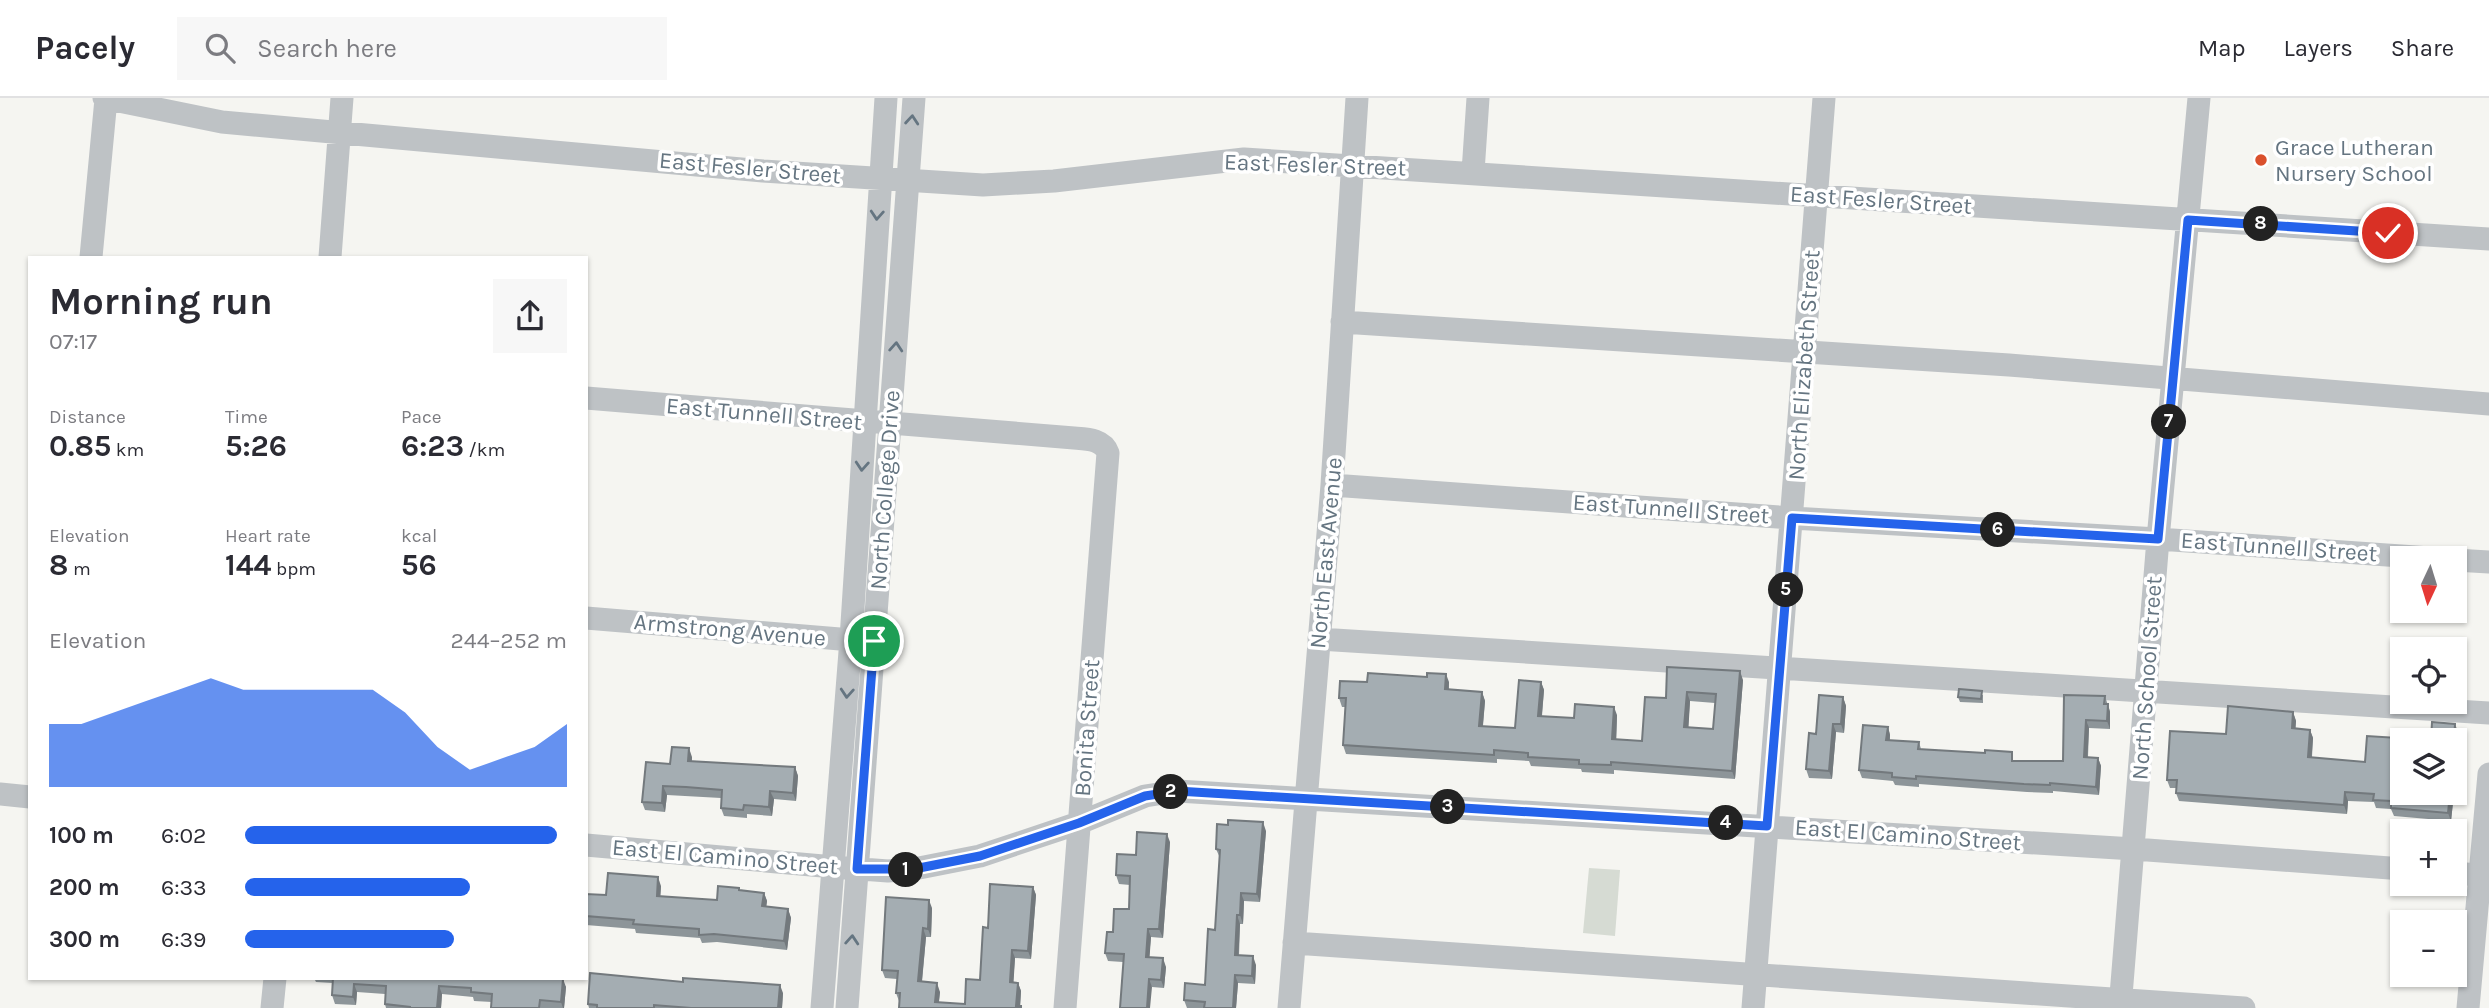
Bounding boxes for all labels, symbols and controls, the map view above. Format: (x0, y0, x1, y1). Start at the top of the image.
search box (177, 17, 667, 80)
text: Pacely (35, 29, 135, 67)
icon: search (201, 29, 239, 67)
text: Search here (257, 33, 397, 64)
text: Map (2198, 34, 2246, 62)
text: Layers (2284, 34, 2353, 62)
text: Share (2391, 34, 2454, 62)
one-way arrow (904, 114, 919, 125)
place label: Grace Lutheran Nursery School (2275, 134, 2434, 187)
street label: East Fesler Street (658, 147, 842, 189)
street label: East Fesler Street (1223, 148, 1407, 182)
marker: Grace Lutheran Nursery School (2253, 152, 2269, 168)
street label: East Fesler Street (1789, 180, 1973, 220)
pin (2358, 203, 2418, 263)
pin: 8 (2244, 206, 2278, 242)
one-way arrow (870, 210, 885, 221)
text: 8 (2254, 212, 2267, 234)
icon: check (2369, 214, 2407, 252)
street label: North Elizabeth Street (1782, 249, 1826, 481)
text: Morning run (49, 279, 273, 324)
button: share (493, 279, 567, 353)
text: 07:17 (49, 328, 97, 355)
one-way arrow (888, 341, 903, 352)
street label: North College Drive (865, 389, 905, 591)
street label: East Tunnell Street (665, 392, 863, 436)
pin: 7 (2152, 404, 2186, 440)
text: Distance (49, 406, 126, 428)
text: Time (225, 406, 268, 428)
text: Pace (401, 406, 442, 428)
text: 7 (2164, 410, 2173, 432)
text: 0.85 (49, 428, 111, 464)
text: 5:26 (225, 428, 287, 464)
text: 6:23 (401, 428, 464, 464)
text: km (111, 439, 144, 461)
text: /km (464, 439, 505, 461)
street label: North East Avenue (1304, 456, 1348, 650)
one-way arrow (854, 461, 869, 472)
street label: East Tunnell Street (1572, 489, 1770, 529)
pin: 6 (1980, 512, 2016, 548)
text: 6 (1992, 518, 2003, 540)
text: Elevation (49, 525, 129, 547)
text: Heart rate (225, 525, 311, 547)
text: kcal (401, 525, 437, 547)
street label: East Tunnell Street (2180, 527, 2378, 567)
north arrow (2390, 546, 2468, 623)
map controls (2390, 546, 2467, 987)
text: 8 (49, 547, 68, 583)
text: 144 (225, 547, 271, 583)
text: 56 (401, 547, 437, 583)
text: m (68, 558, 91, 580)
text: bpm (271, 558, 316, 580)
pin: 5 (1768, 573, 1803, 608)
street label: North School Street (2126, 575, 2168, 781)
text: 5 (1780, 578, 1791, 600)
street label: Armstrong Avenue (633, 608, 827, 652)
pin (844, 611, 904, 671)
icon: arrive (855, 622, 893, 660)
text: Elevation (49, 627, 146, 654)
text: 244–252 m (450, 627, 567, 654)
button: locate (2390, 637, 2467, 714)
street label: Bonita Street (1069, 658, 1105, 798)
one-way arrow (839, 688, 854, 699)
button: layers (2390, 728, 2467, 805)
pin: 2 (1154, 774, 1188, 810)
text: 2 (1165, 780, 1176, 802)
pin: 3 (1430, 790, 1466, 824)
text: 3 (1442, 795, 1453, 817)
pin: 4 (1708, 806, 1744, 840)
text: 4 (1720, 811, 1731, 833)
street label: East El Camino Street (1794, 814, 2022, 856)
button: + (2390, 819, 2467, 896)
text: 100 m (49, 822, 114, 849)
text: 6:02 (161, 822, 206, 849)
street label: East El Camino Street (611, 834, 839, 880)
pin: 1 (888, 852, 923, 888)
text: 1 (902, 858, 909, 880)
text: 200 m (49, 874, 120, 901)
text: 6:33 (161, 874, 207, 901)
button: − (2390, 910, 2467, 987)
text: 300 m (49, 926, 120, 953)
text: 6:39 (161, 926, 206, 953)
one-way arrow (844, 934, 859, 945)

